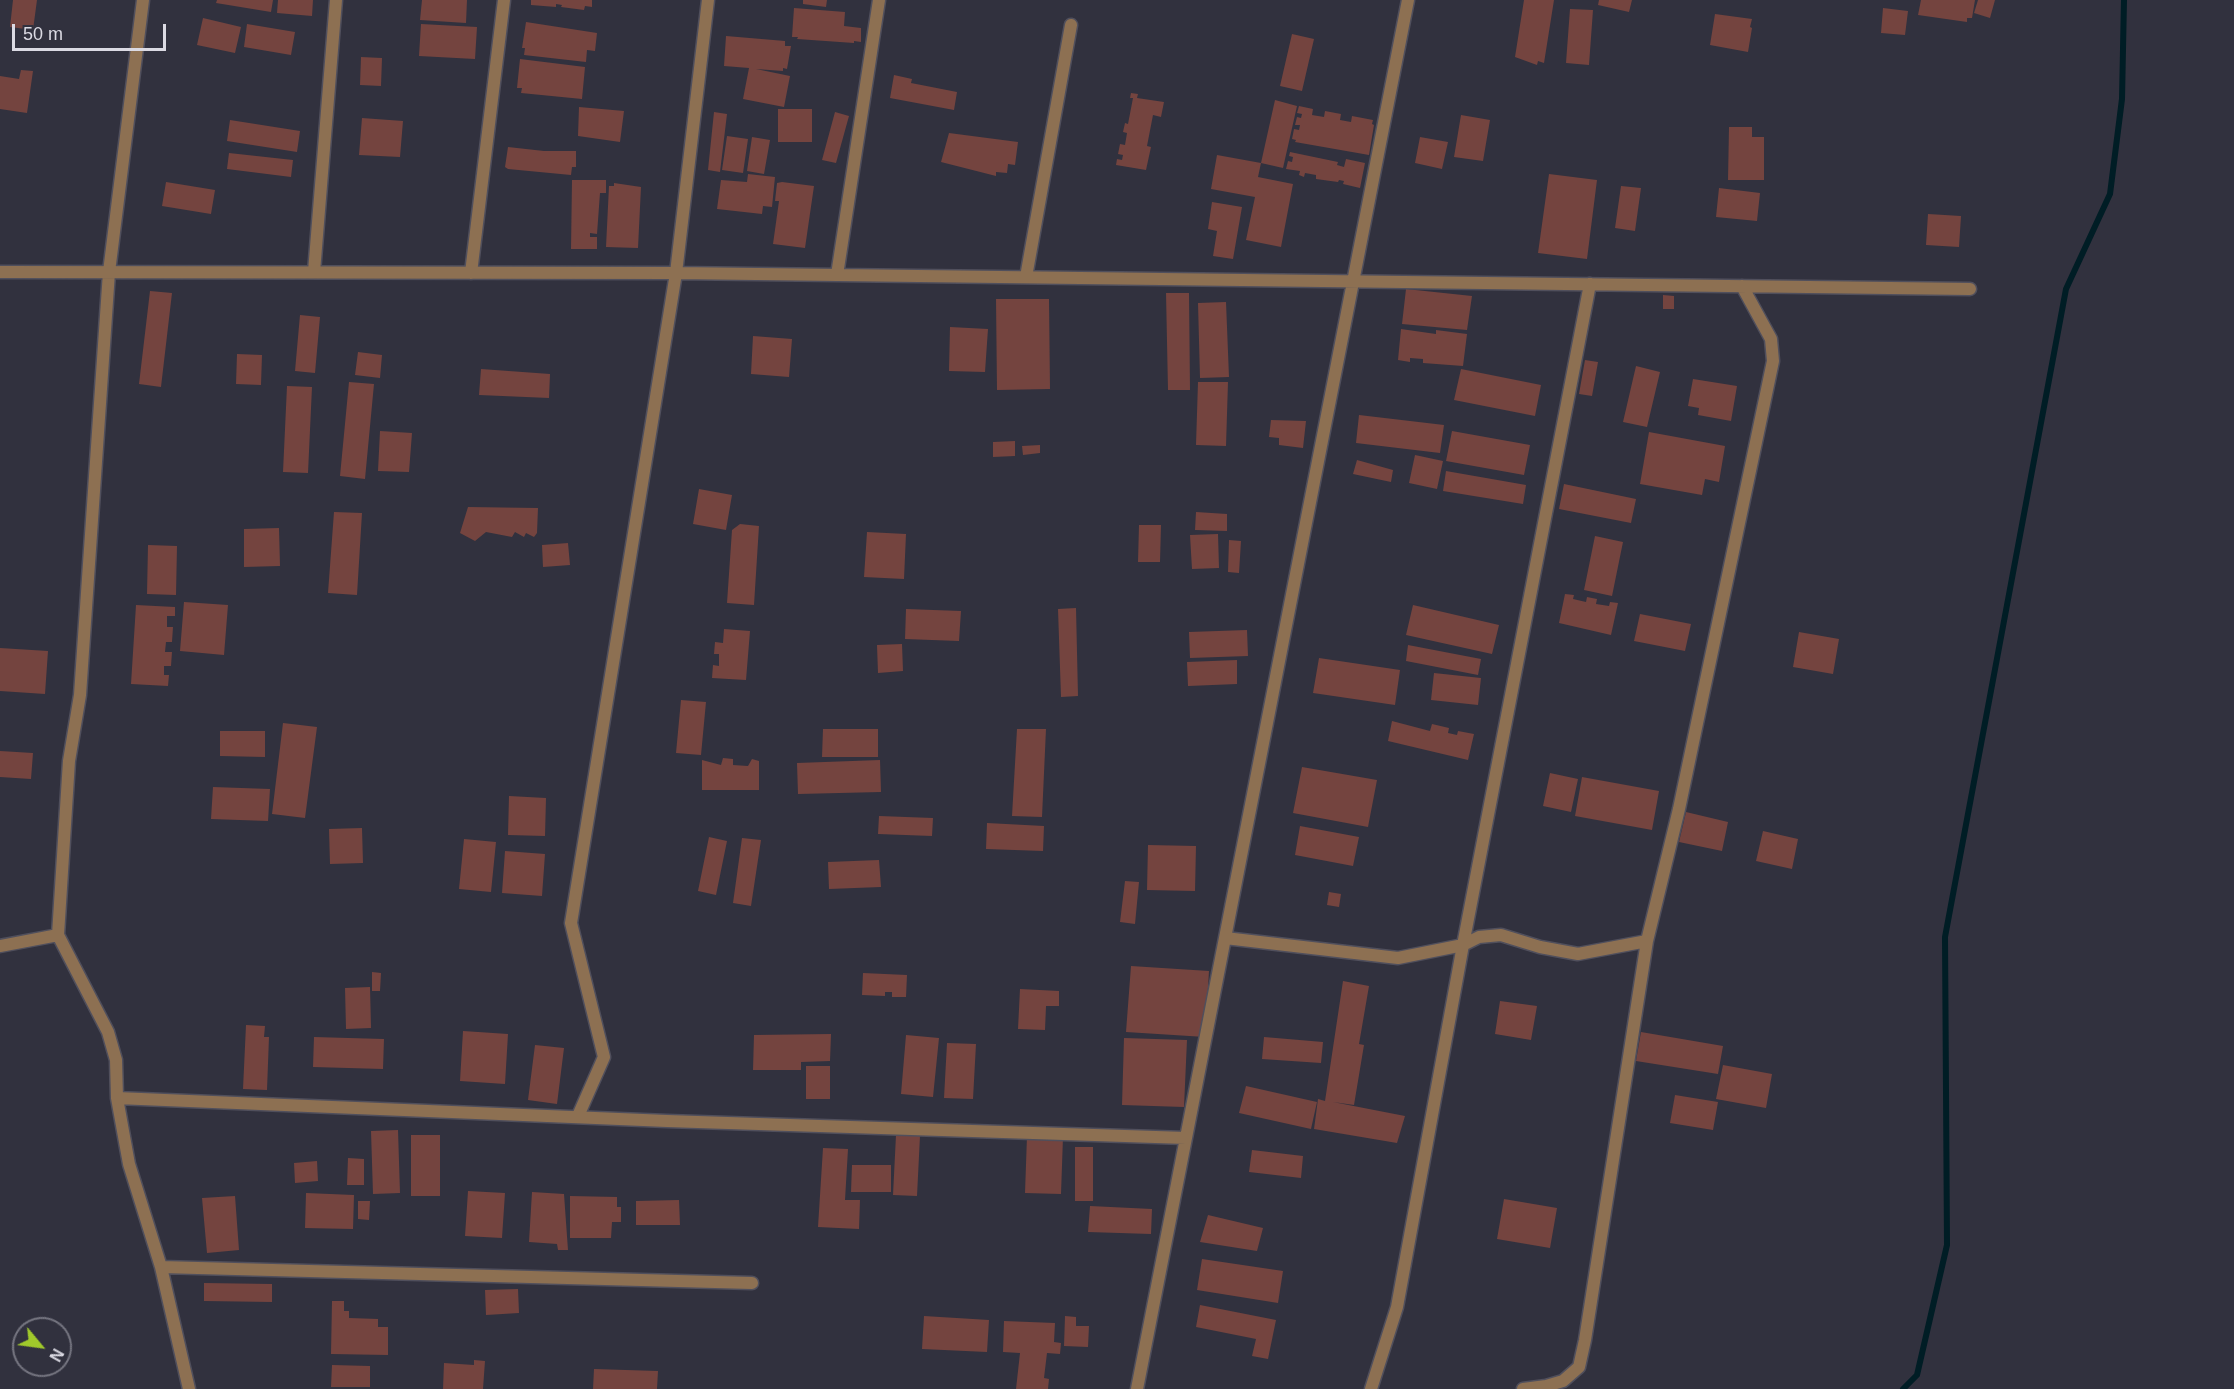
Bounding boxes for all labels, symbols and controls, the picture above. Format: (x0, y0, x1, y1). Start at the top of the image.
scale bar (15, 12, 170, 50)
text: 50 m (23, 24, 63, 44)
north arrow (12, 1317, 72, 1377)
text: N (46, 1346, 67, 1364)

